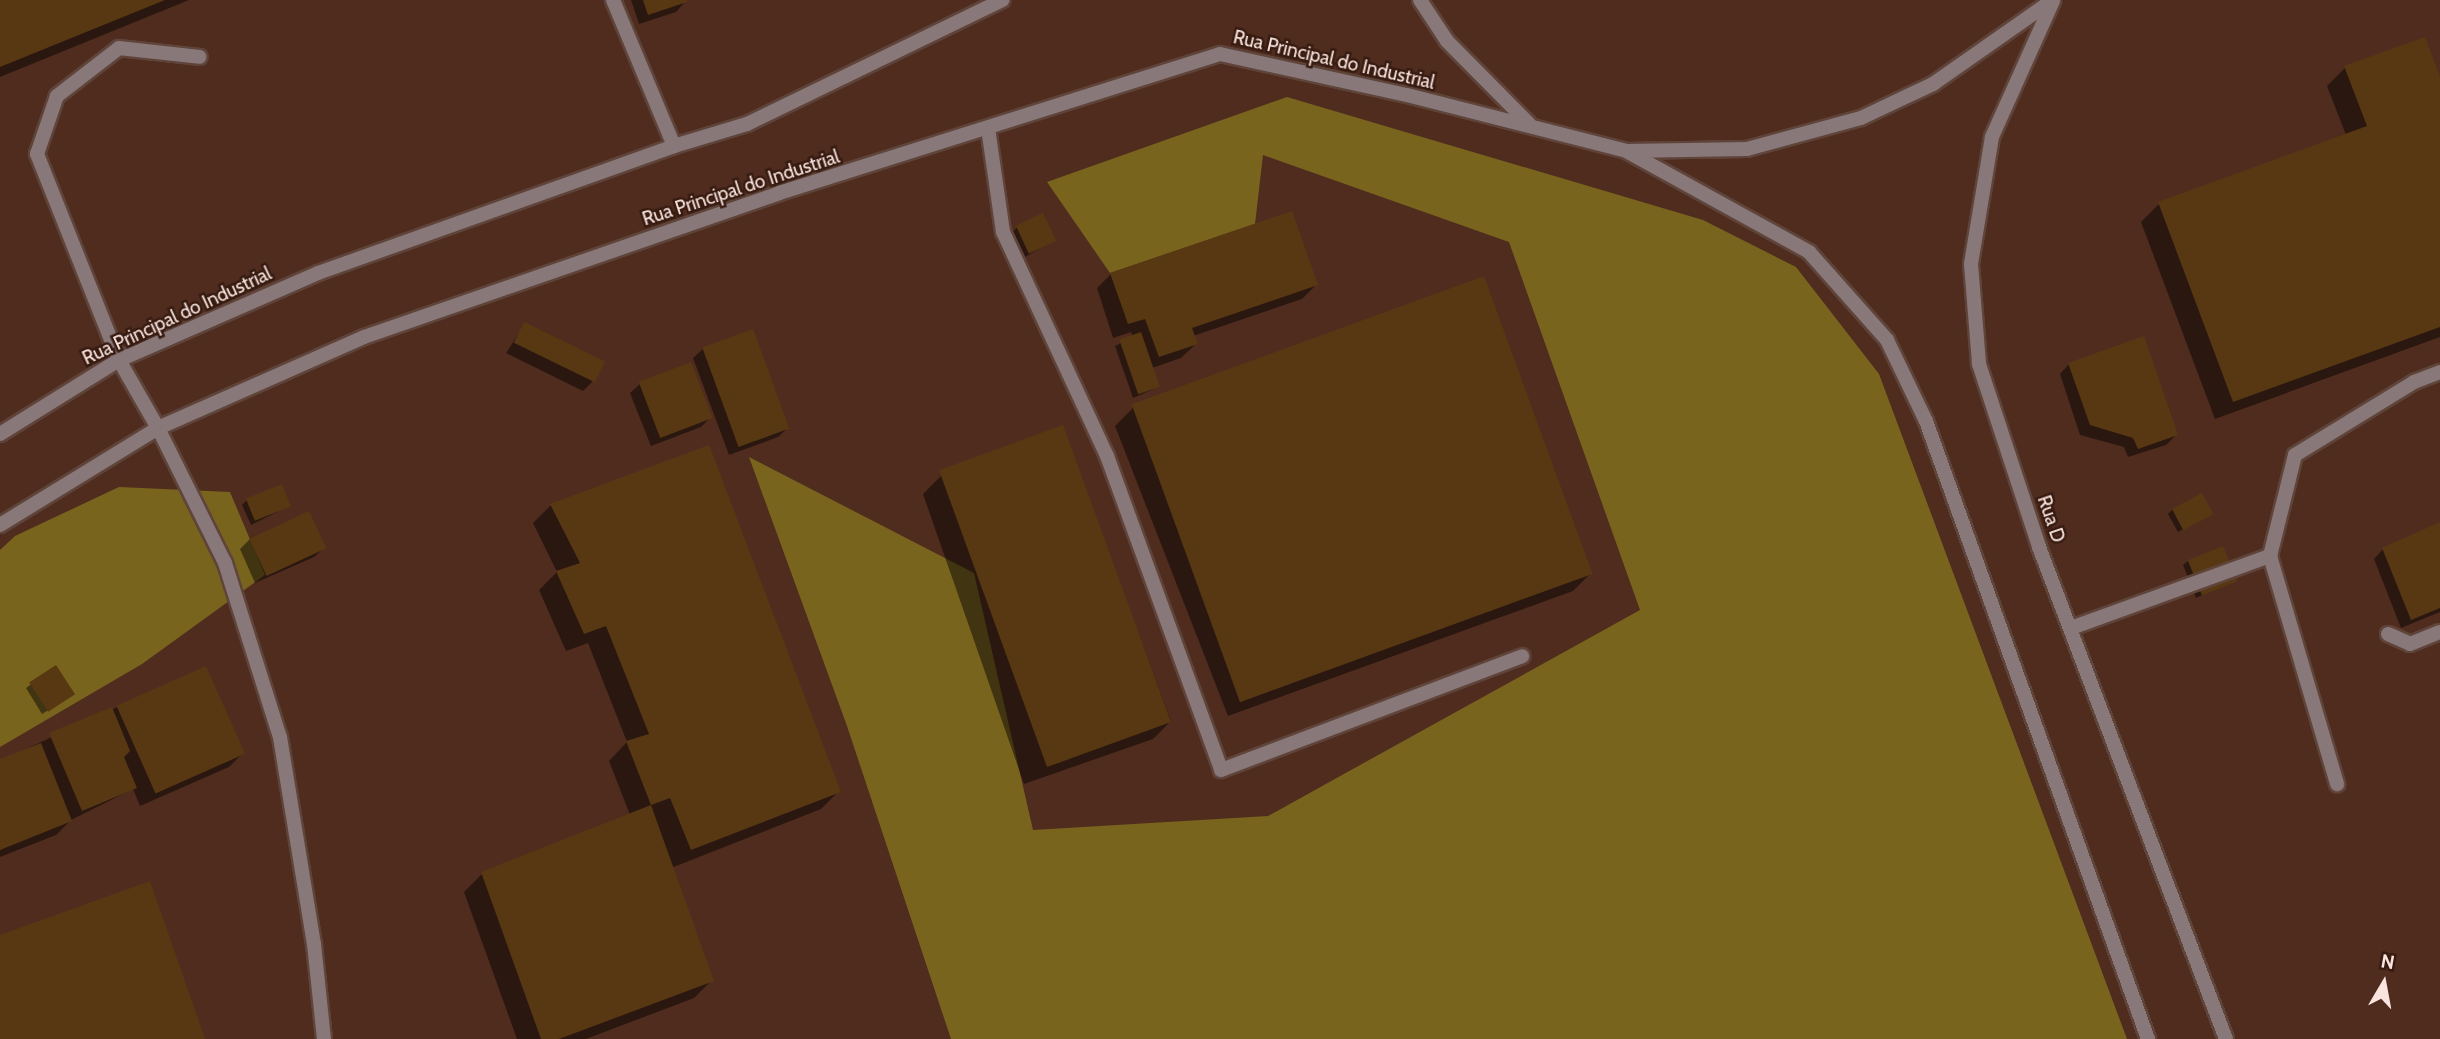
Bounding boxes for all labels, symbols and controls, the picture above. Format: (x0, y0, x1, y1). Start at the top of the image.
street label: Rua Principal do Industrial (1231, 26, 1437, 94)
street label: Rua Principal do Industrial (640, 145, 842, 231)
street label: Rua Principal do Industrial (79, 262, 275, 370)
street label: Rua D (2032, 492, 2070, 546)
north arrow (2349, 948, 2419, 1018)
text: N (2379, 949, 2396, 974)

